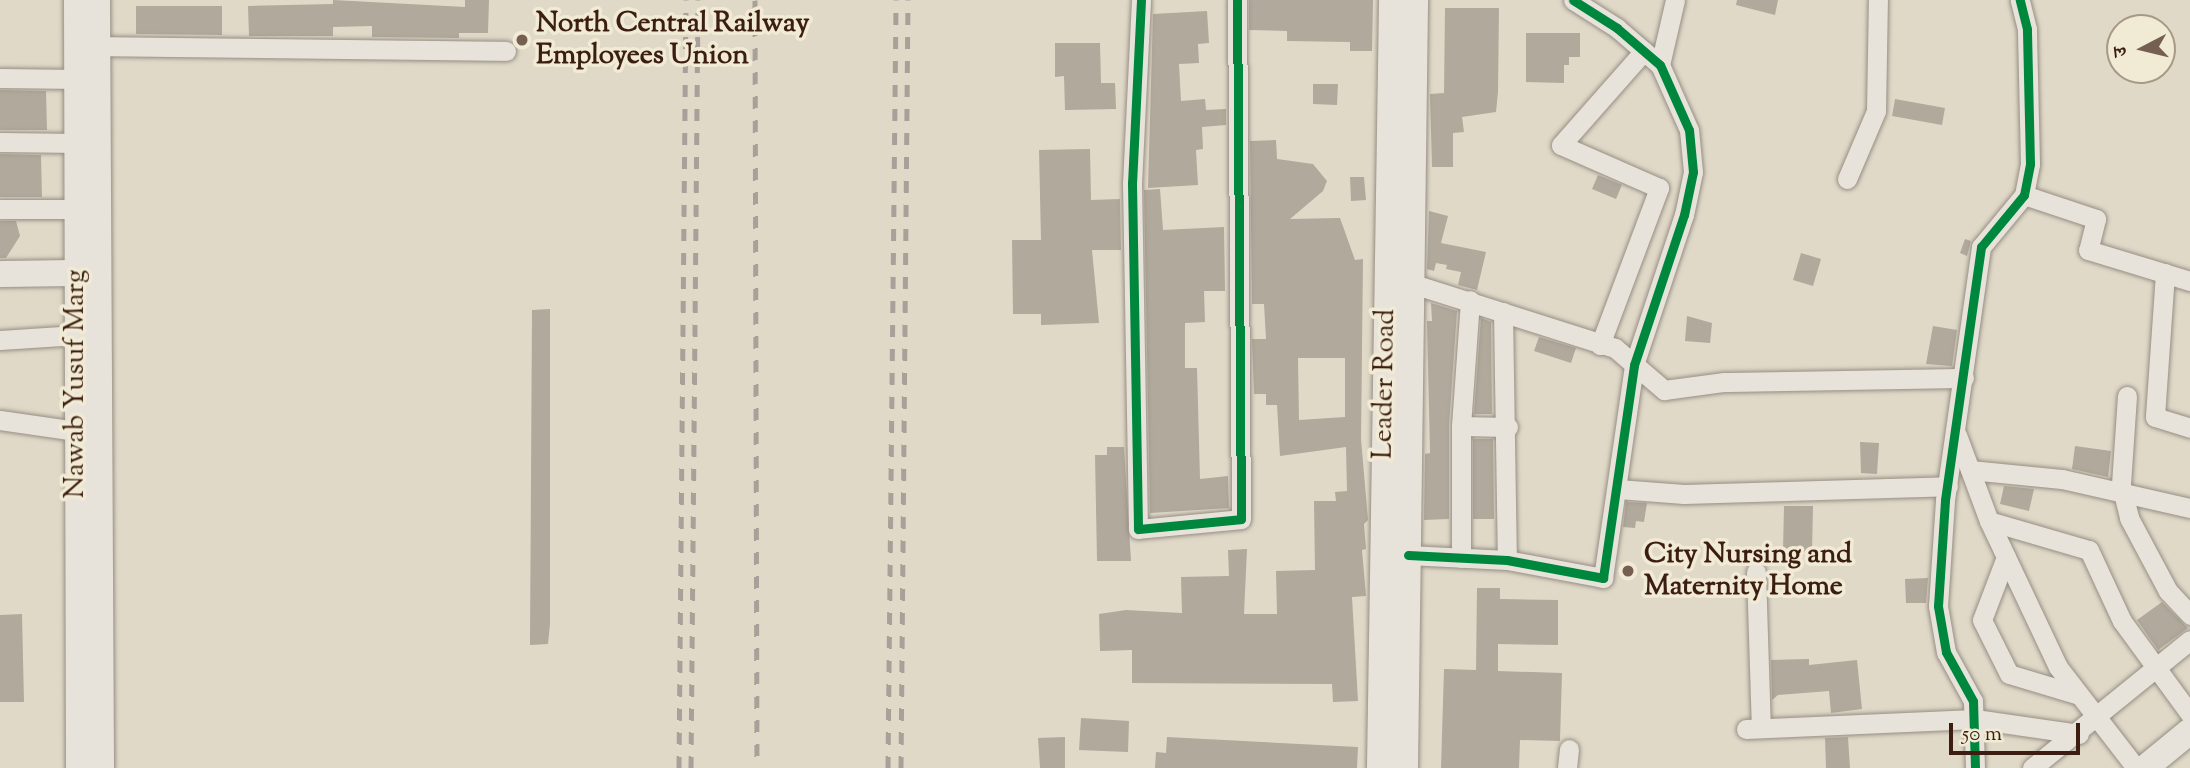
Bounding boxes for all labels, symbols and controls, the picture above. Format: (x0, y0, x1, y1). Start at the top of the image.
place label: North Central Railway Employees Union (536, 7, 810, 73)
north arrow (2106, 14, 2176, 84)
marker: North Central Railway Employees Union (514, 32, 530, 48)
text: उ (2108, 45, 2136, 58)
street label: Nawab Yusuf Marg (59, 270, 93, 498)
street label: Leader Road (1367, 308, 1403, 460)
place label: City Nursing and Maternity Home (1644, 538, 1852, 604)
marker: City Nursing and Maternity Home (1618, 561, 1638, 581)
scale bar (1952, 708, 2083, 752)
text: 50 m (1962, 720, 2002, 750)

